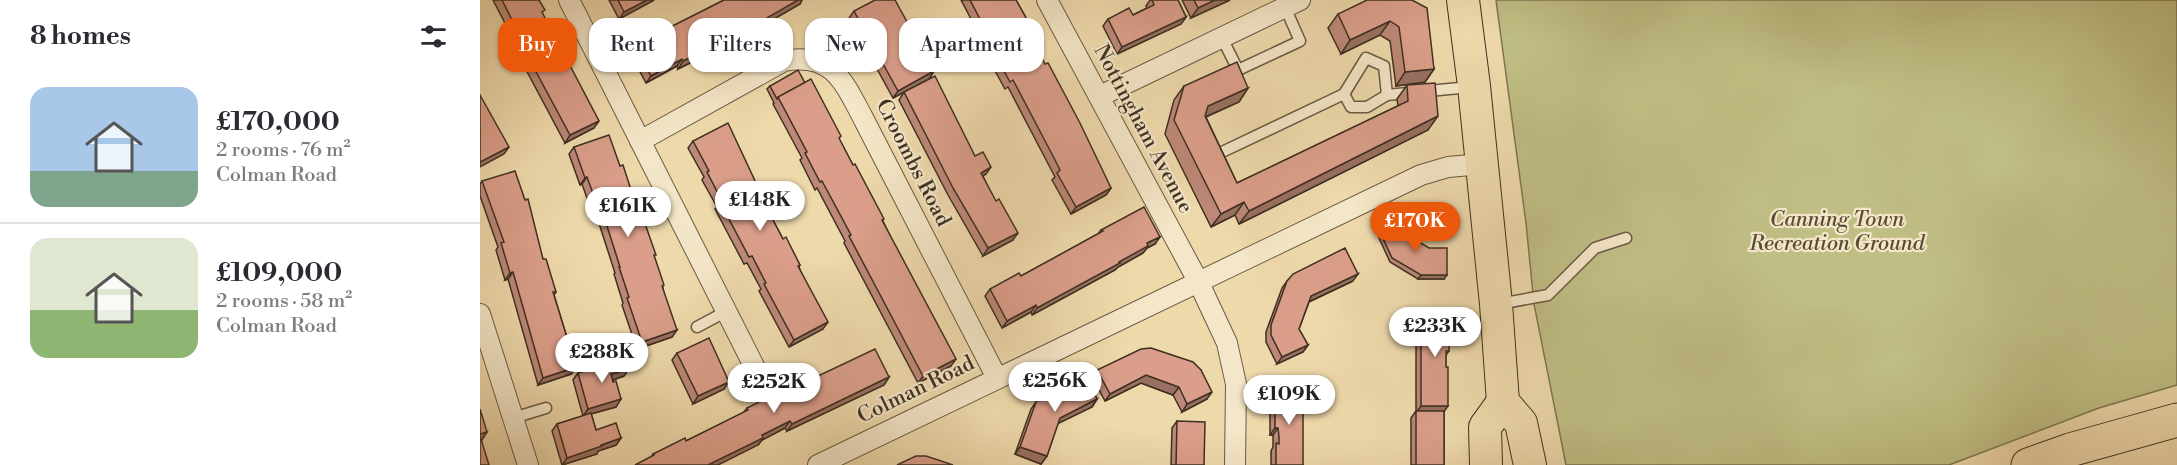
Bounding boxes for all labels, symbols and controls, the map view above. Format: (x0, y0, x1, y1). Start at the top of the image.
chip: Buy (498, 18, 577, 72)
chip: Rent (589, 18, 676, 72)
chip: Filters (688, 18, 793, 72)
chip: New (805, 18, 887, 72)
chip: Apartment (899, 18, 1044, 72)
text: 8 homes (30, 20, 131, 52)
icon: filters (417, 20, 450, 53)
street label: Nottingham Avenue (1088, 40, 1198, 218)
street label: Croombs Road (870, 95, 956, 231)
text: £170,000 (216, 106, 340, 138)
icon: home (78, 111, 150, 183)
text: 2 rooms · 76 m² (216, 138, 350, 163)
text: Colman Road (216, 163, 337, 188)
pin: £148K (718, 181, 802, 232)
pin: £161K (586, 187, 670, 238)
text: £148K (729, 188, 791, 213)
text: £161K (599, 194, 657, 219)
pin: £170K (1373, 202, 1457, 253)
park label: Canning Town Recreation Ground (1748, 207, 1926, 257)
text: £170K (1384, 209, 1446, 234)
text: £109,000 (216, 257, 342, 289)
icon: home (78, 262, 150, 334)
text: 2 rooms · 58 m² (216, 289, 352, 314)
pin: £233K (1393, 307, 1477, 358)
text: Colman Road (216, 314, 337, 339)
text: £233K (1403, 314, 1467, 339)
pin: £288K (560, 333, 644, 384)
text: £288K (569, 340, 635, 365)
street label: Colman Road (853, 350, 979, 430)
pin: £256K (1013, 362, 1097, 413)
pin: £252K (732, 363, 816, 414)
text: £256K (1023, 369, 1087, 394)
text: £252K (742, 370, 806, 395)
pin: £109K (1247, 375, 1331, 426)
text: £109K (1257, 382, 1321, 407)

